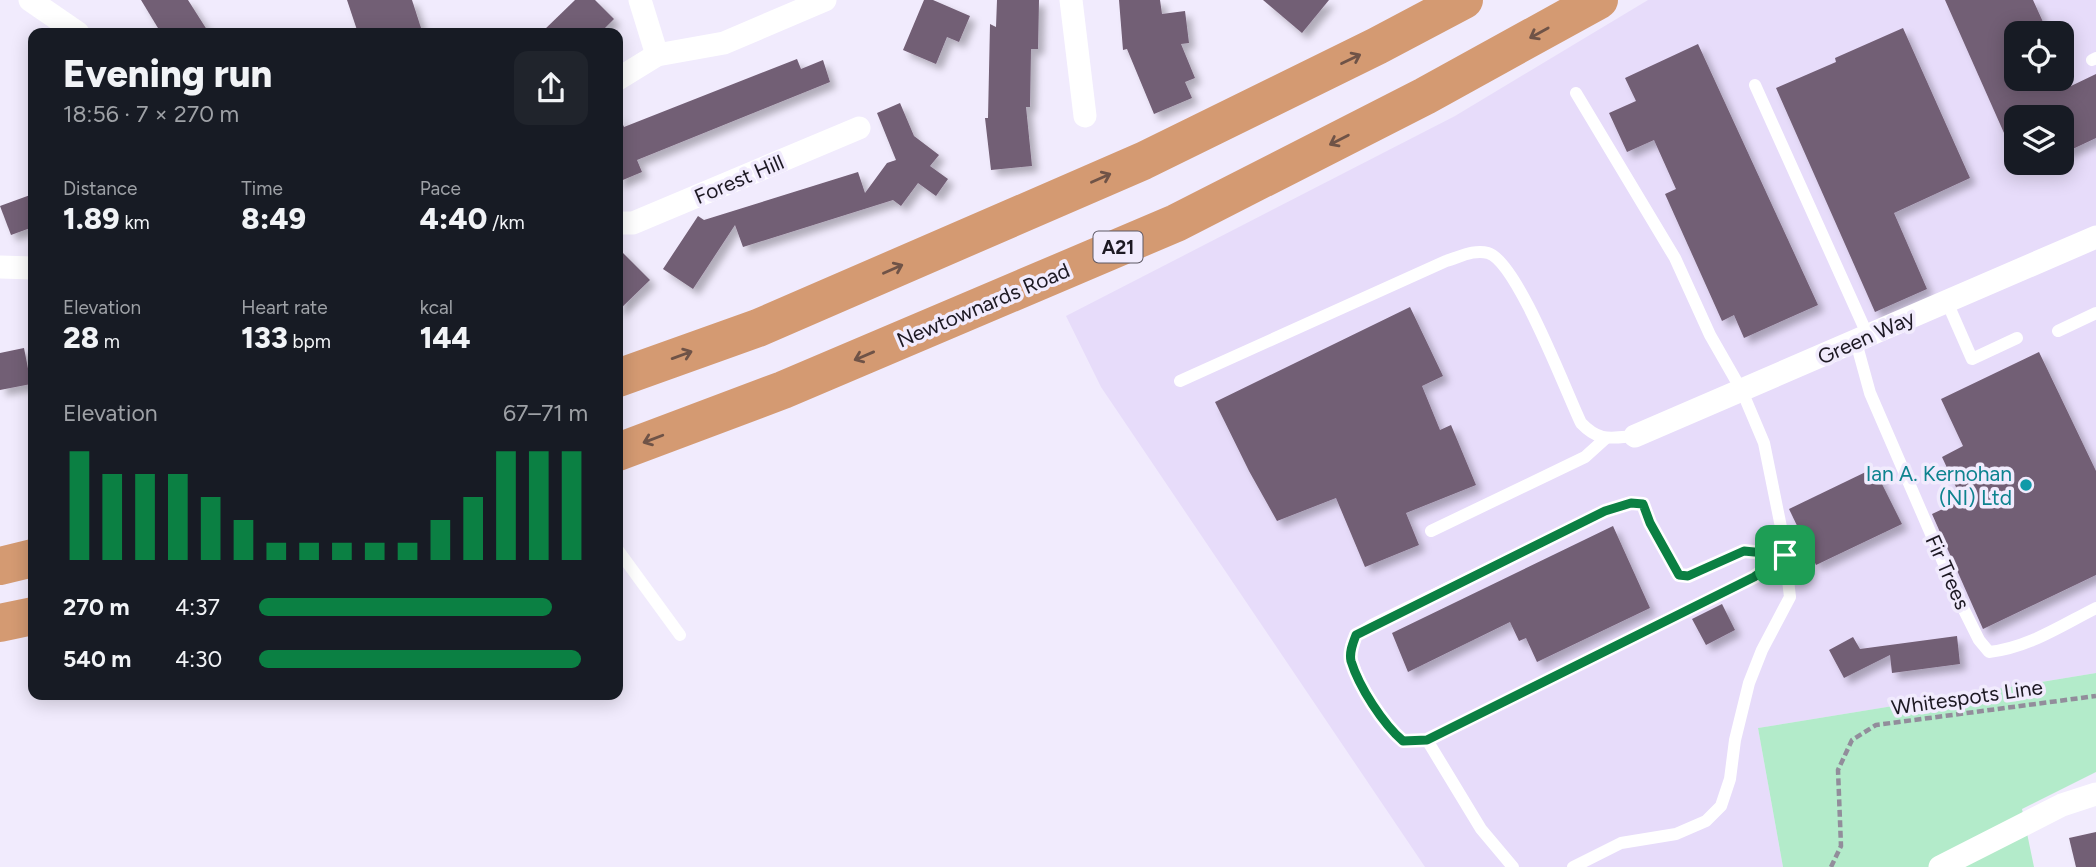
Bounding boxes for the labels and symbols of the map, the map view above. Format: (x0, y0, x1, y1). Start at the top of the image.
one-way arrow (1530, 26, 1550, 40)
one-way arrow (1340, 52, 1361, 66)
one-way arrow (1329, 134, 1350, 147)
street label: Forest Hill (690, 149, 788, 209)
one-way arrow (1090, 171, 1111, 184)
road number: A21 (1094, 232, 1142, 262)
street label: Newtownards Road (893, 257, 1073, 353)
one-way arrow (881, 262, 903, 275)
street label: Green Way (1813, 304, 1919, 370)
one-way arrow (671, 348, 693, 361)
one-way arrow (854, 350, 876, 363)
one-way arrow (642, 434, 664, 447)
place label: Ian A. Kernohan (NI) Ltd (1866, 461, 2012, 510)
marker: Ian A. Kernohan (NI) Ltd (2018, 477, 2034, 493)
pin (1755, 525, 1815, 585)
street label: Fir Trees (1921, 531, 1975, 613)
street label: Whitespots Line (1890, 674, 2044, 720)

